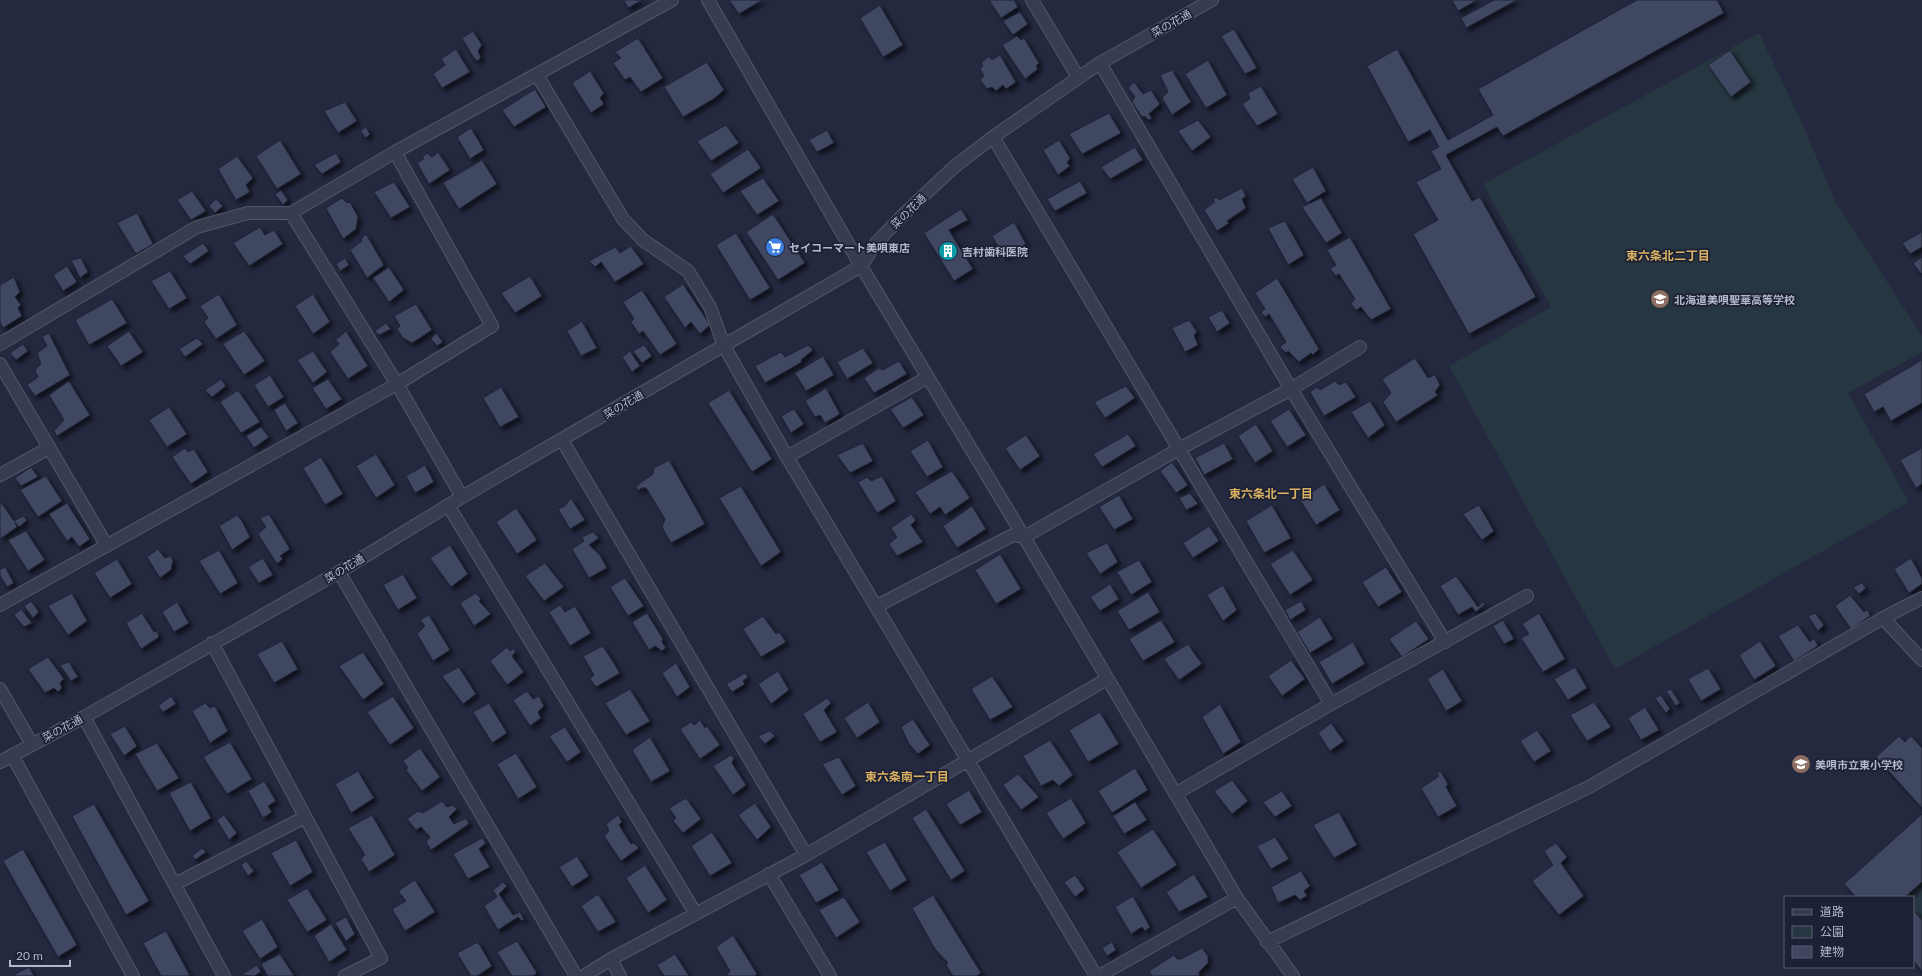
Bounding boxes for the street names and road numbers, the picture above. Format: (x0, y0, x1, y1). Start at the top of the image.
street label: 菜の花通 (1149, 7, 1193, 39)
street label: 菜の花通 (888, 191, 928, 231)
street label: 菜の花通 (601, 387, 645, 421)
street label: 菜の花通 (322, 551, 366, 585)
street label: 菜の花通 (40, 712, 84, 744)

